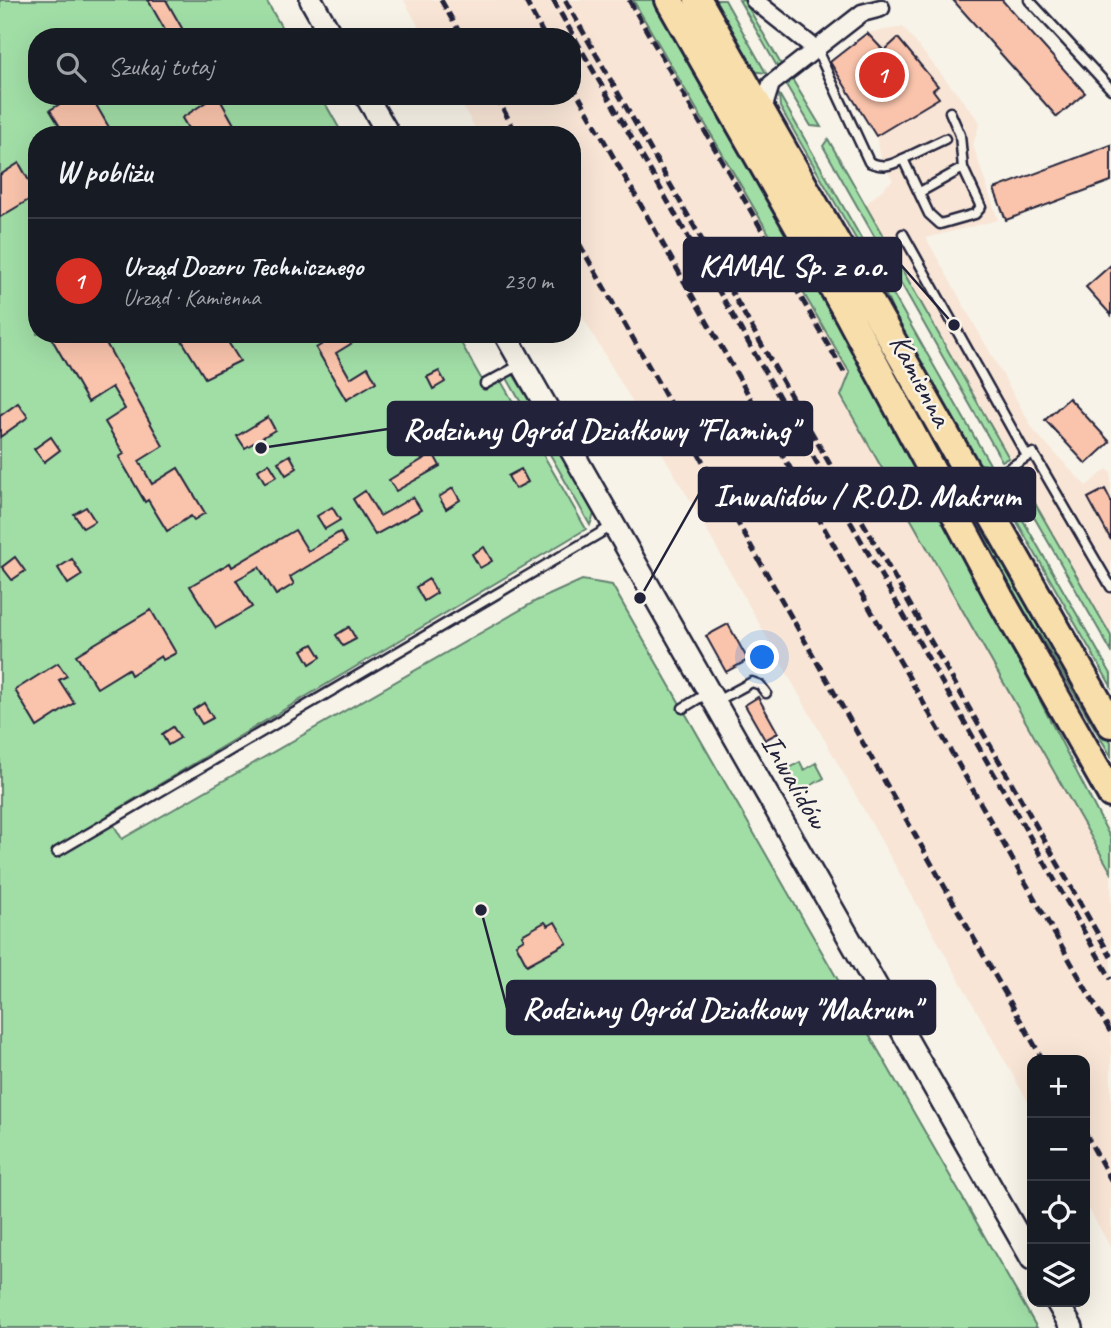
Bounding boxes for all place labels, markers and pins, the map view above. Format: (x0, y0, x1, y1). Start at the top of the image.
pin: 1 (859, 49, 905, 101)
callout: KAMAL Sp. z o.o. (684, 238, 901, 291)
callout: Rodzinny Ogród Działkowy "Flaming" (388, 402, 812, 455)
callout: Inwalidów / R.O.D. Makrum (699, 468, 1035, 521)
callout: Rodzinny Ogród Działkowy "Makrum" (507, 981, 935, 1034)

